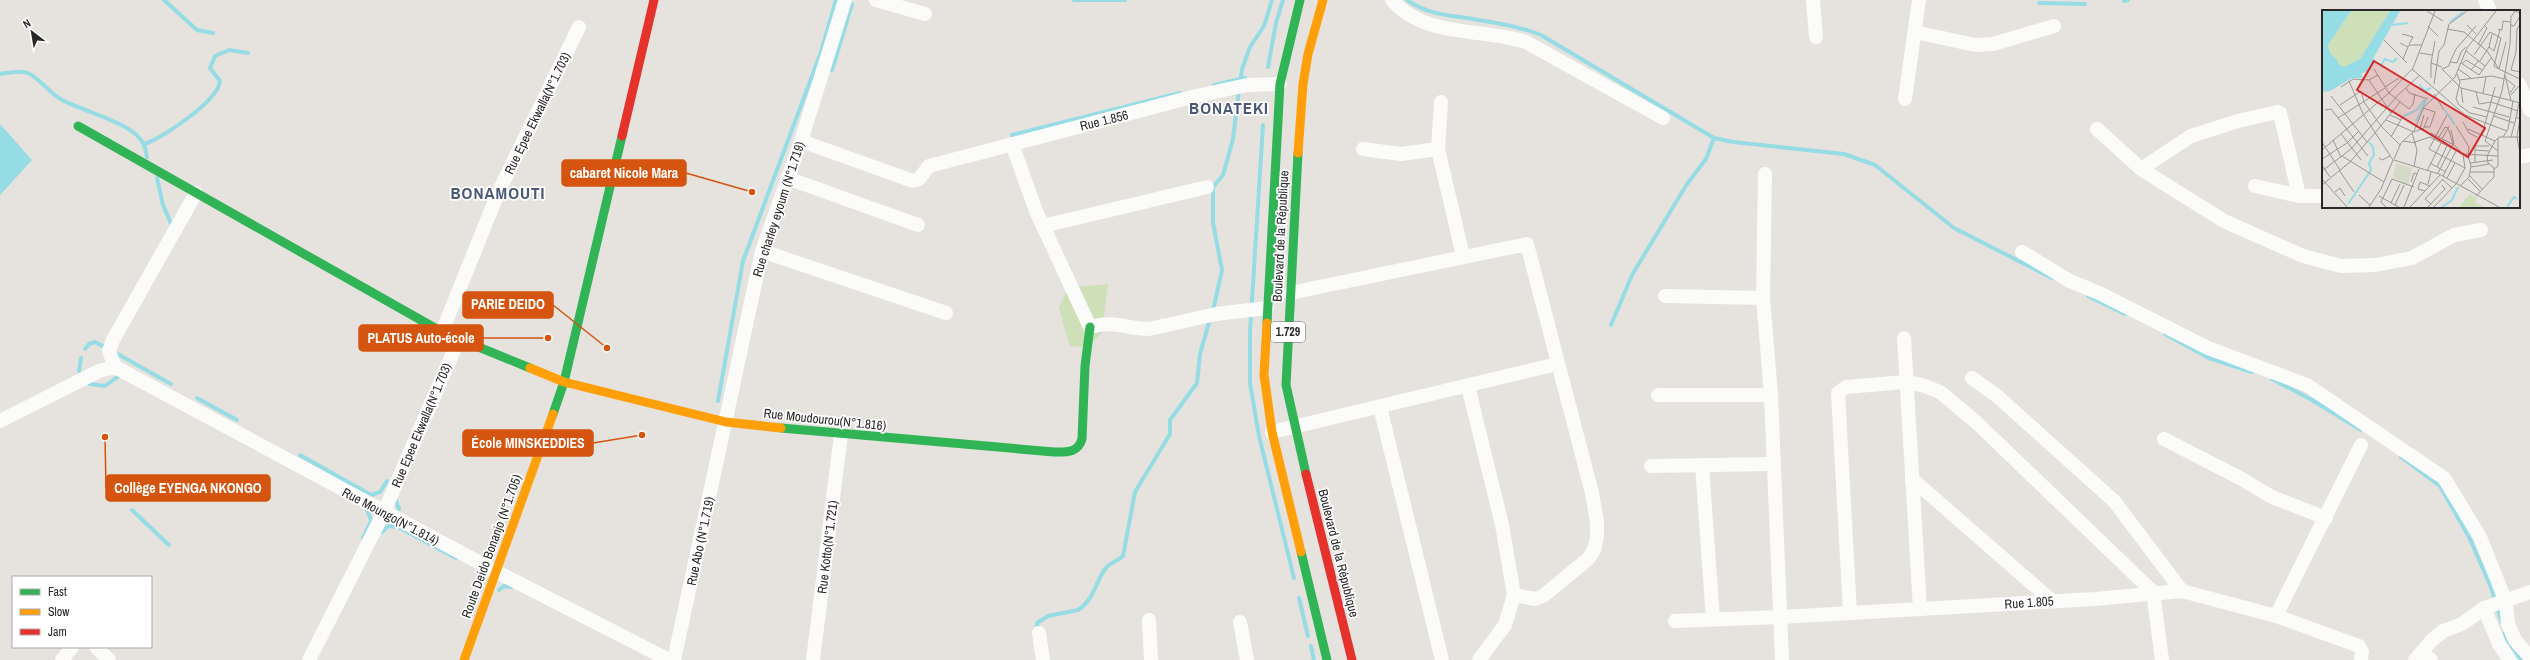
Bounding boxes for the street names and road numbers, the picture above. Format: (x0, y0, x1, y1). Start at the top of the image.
street label: Rue Epee Ekwalla(N°1.703) (500, 49, 575, 177)
street label: Rue 1.856 (1078, 106, 1130, 135)
street label: Rue charley eyoum (N°1.719) (749, 139, 809, 279)
street label: Boulevard de la République (1269, 170, 1292, 302)
road number: 1.729 (1271, 322, 1305, 342)
street label: Rue Epee Ekwalla(N°1.703) (387, 360, 456, 490)
street label: Rue Moudourou(N°1.816) (763, 405, 887, 434)
street label: Route Deido Bonanjo (N°1.705) (458, 472, 526, 620)
street label: Rue Moungo(N°1.814) (339, 484, 443, 549)
street label: Boulevard de la République (1314, 487, 1363, 619)
street label: Rue Abo (N°1.719) (683, 495, 718, 587)
street label: Rue Kotto(N°1.721) (813, 499, 842, 595)
street label: Rue 1.805 (2004, 592, 2054, 613)

